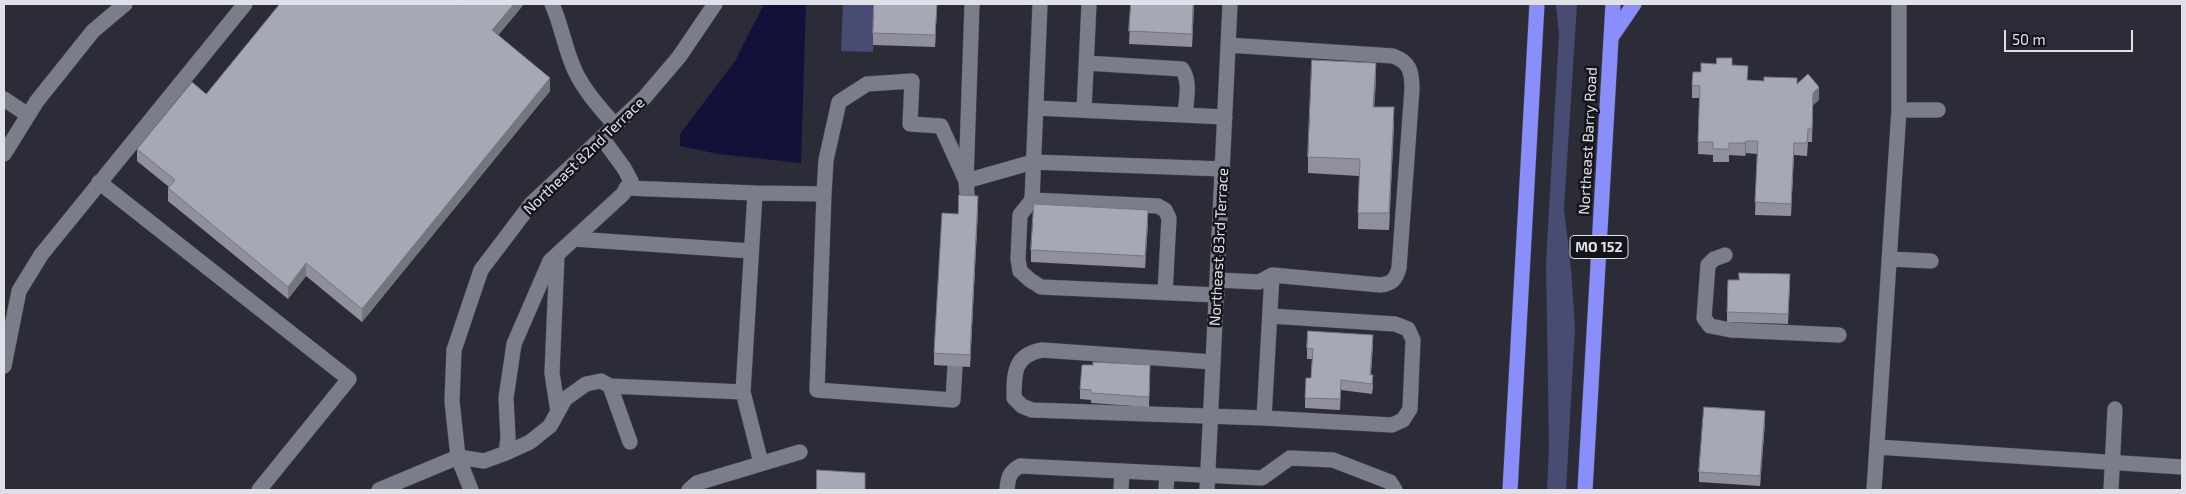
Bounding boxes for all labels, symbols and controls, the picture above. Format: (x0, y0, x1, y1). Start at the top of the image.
scale bar (2006, 20, 2135, 52)
text: 50 m (2012, 30, 2046, 48)
street label: Northeast Barry Road (1575, 67, 1601, 215)
street label: Northeast 82nd Terrace (520, 93, 648, 219)
street label: Northeast 83rd Terrace (1206, 167, 1232, 327)
road number: MO 152 (1570, 236, 1628, 258)

